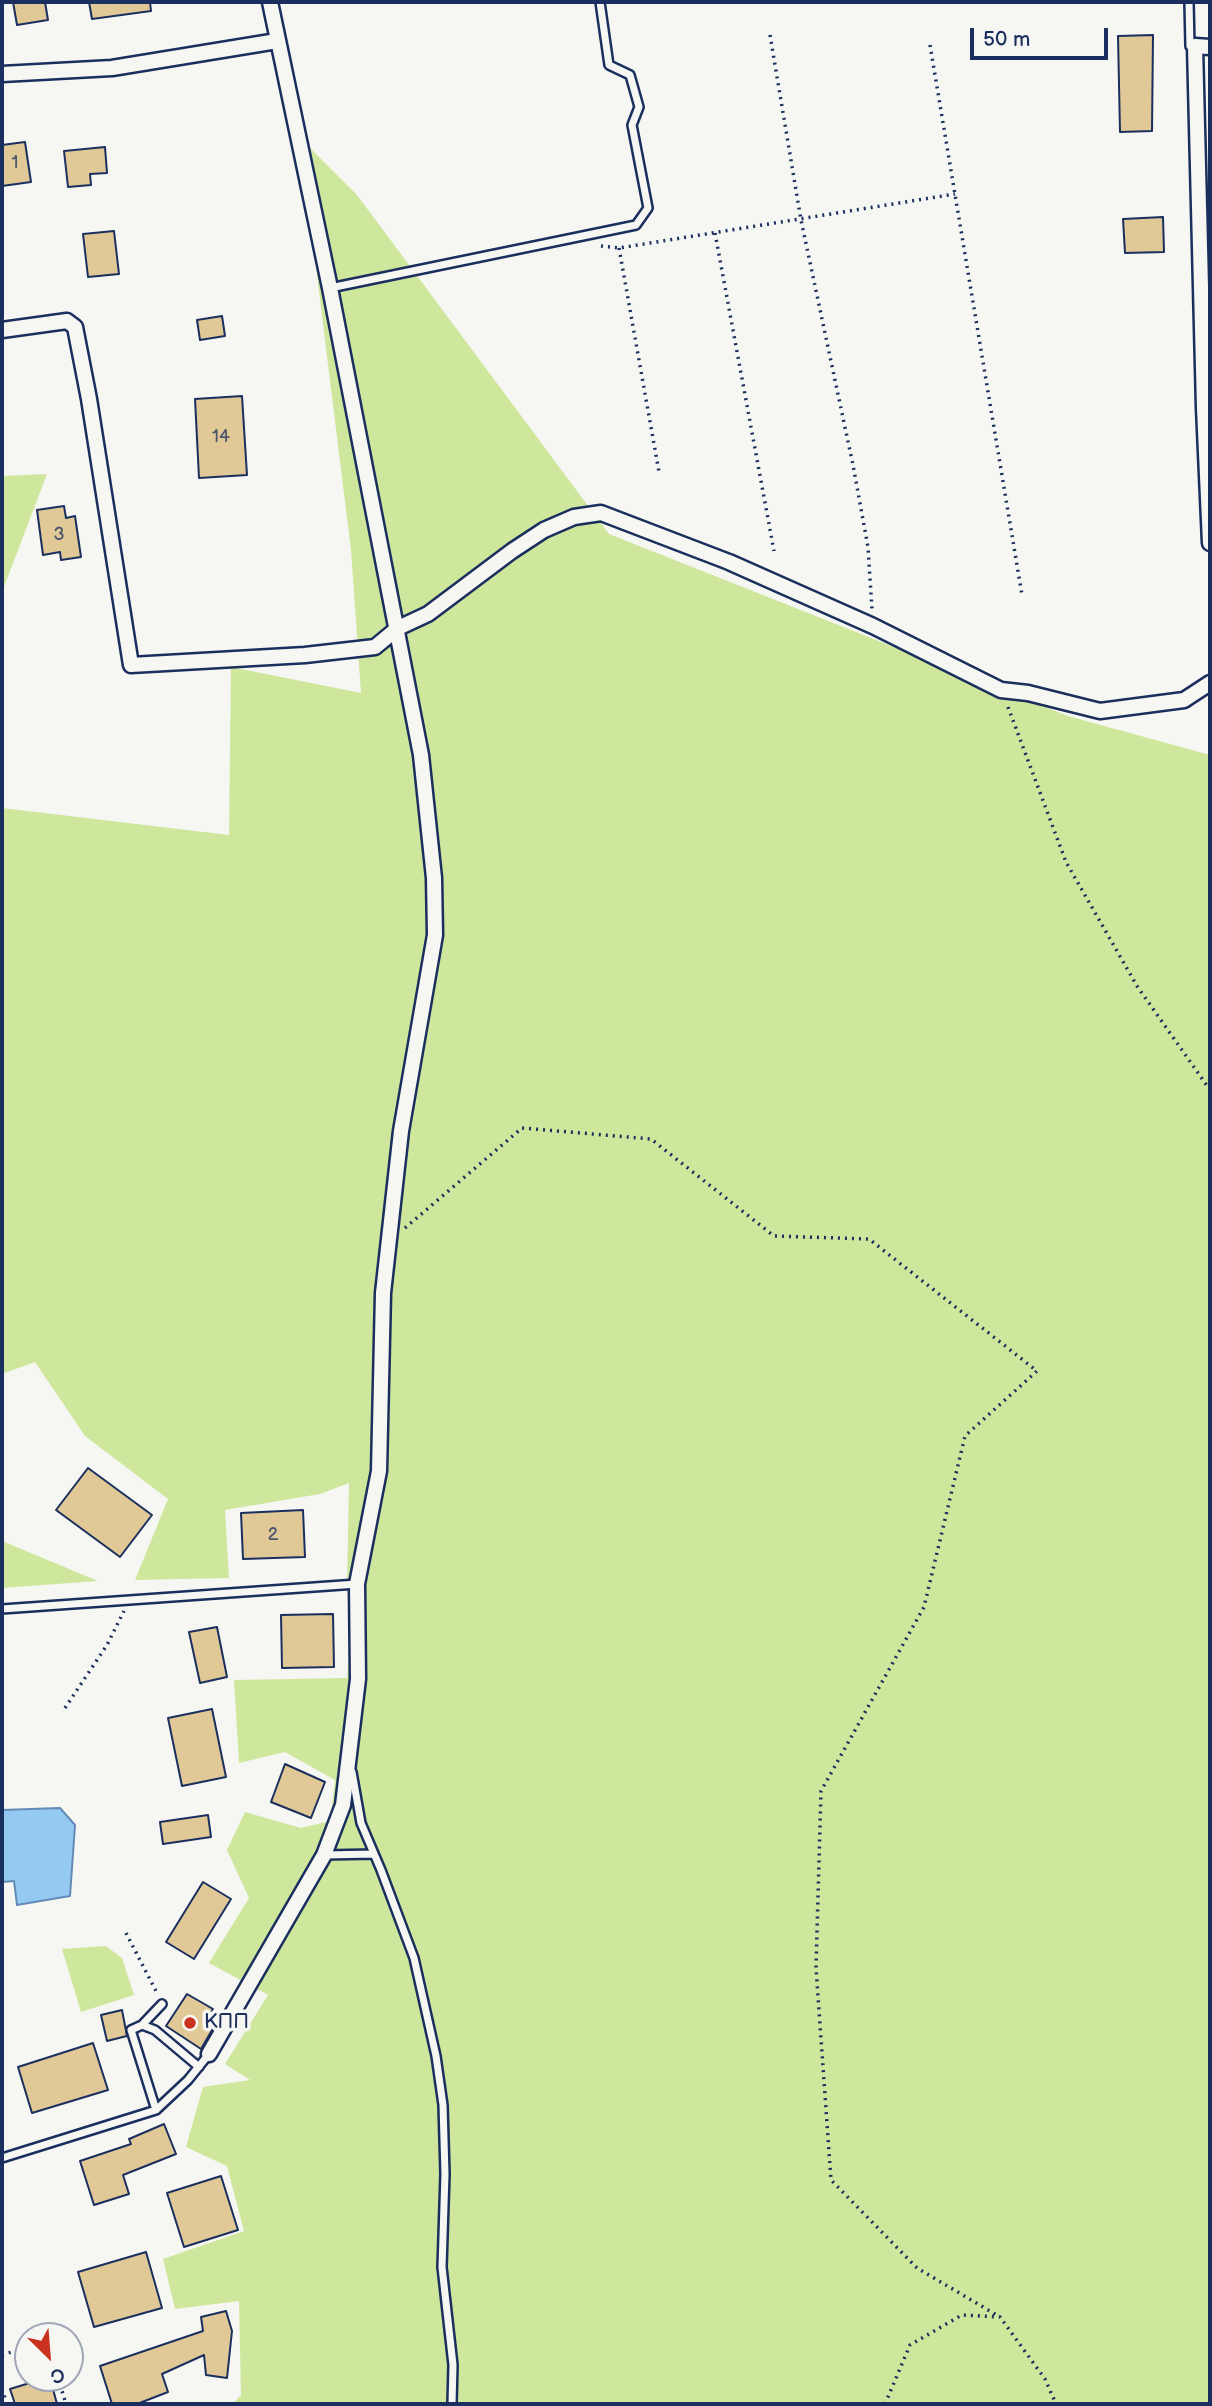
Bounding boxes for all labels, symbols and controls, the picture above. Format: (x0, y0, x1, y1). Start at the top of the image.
scale bar (974, 14, 1112, 58)
text: 50 m (983, 27, 1030, 52)
house number: 1 (12, 152, 18, 174)
house number: 14 (212, 426, 230, 448)
house number: 3 (53, 524, 65, 546)
house number: 2 (268, 1524, 278, 1546)
place label: КПП (204, 2010, 249, 2036)
marker: КПП (182, 2015, 198, 2031)
north arrow (14, 2322, 84, 2392)
text: С (46, 2361, 68, 2388)

